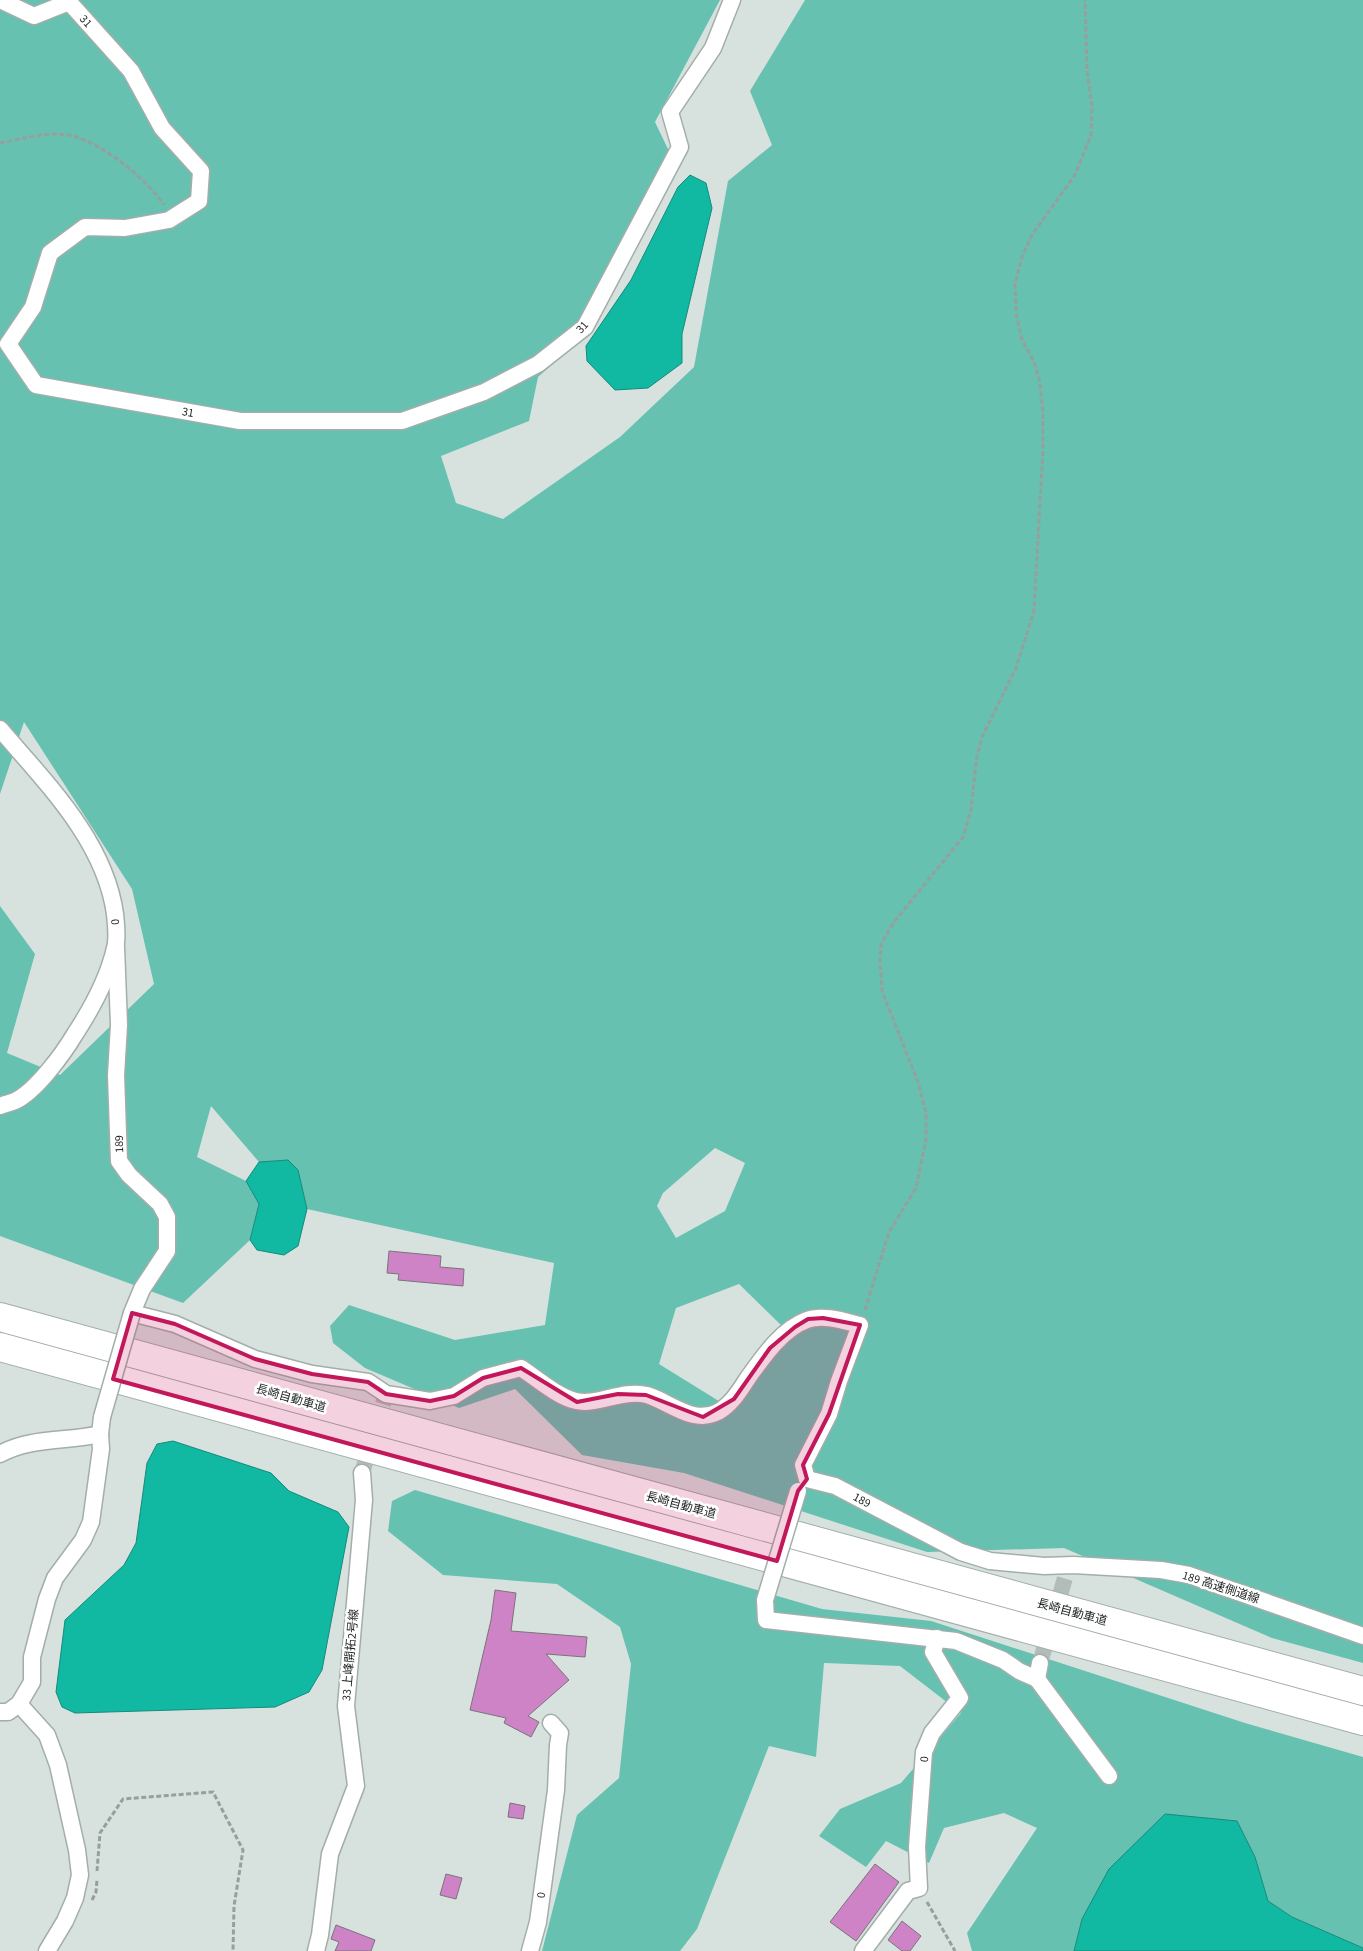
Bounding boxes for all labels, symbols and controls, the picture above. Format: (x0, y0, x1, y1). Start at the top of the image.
street label: 31 (75, 11, 96, 31)
street label: 31 (572, 317, 593, 337)
street label: 31 (181, 403, 195, 422)
street label: 0 (107, 918, 124, 926)
street label: 189 (111, 1135, 128, 1153)
street label: 長崎自動車道 (254, 1380, 328, 1417)
street label: 長崎自動車道 (644, 1488, 718, 1523)
street label: 189 (850, 1489, 874, 1512)
street label: 189 高速側道線 (1180, 1567, 1262, 1608)
street label: 長崎自動車道 (1035, 1595, 1109, 1630)
street label: 33 上峰開拓2号線 (338, 1608, 363, 1702)
street label: 0 (916, 1755, 933, 1763)
street label: 0 (533, 1891, 550, 1899)

